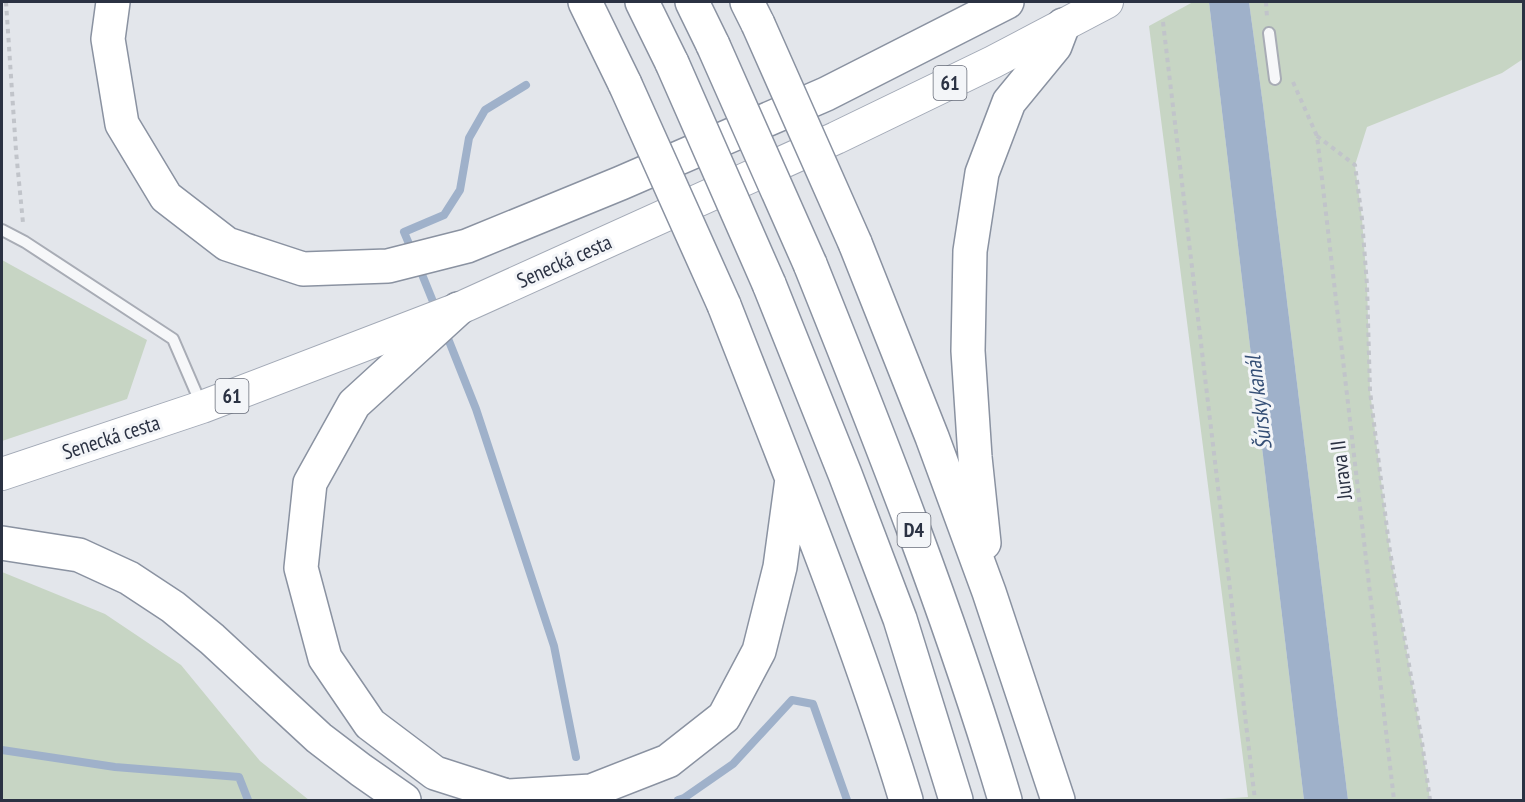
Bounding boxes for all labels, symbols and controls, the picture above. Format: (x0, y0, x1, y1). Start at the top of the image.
road number: 61 (934, 66, 966, 100)
street label: Senecká cesta (512, 228, 616, 294)
water label: Šúrsky kanál (1238, 353, 1278, 451)
road number: 61 (216, 379, 248, 413)
street label: Senecká cesta (59, 409, 163, 465)
street label: Jurava II (1324, 439, 1358, 502)
road number: D4 (898, 513, 930, 547)

